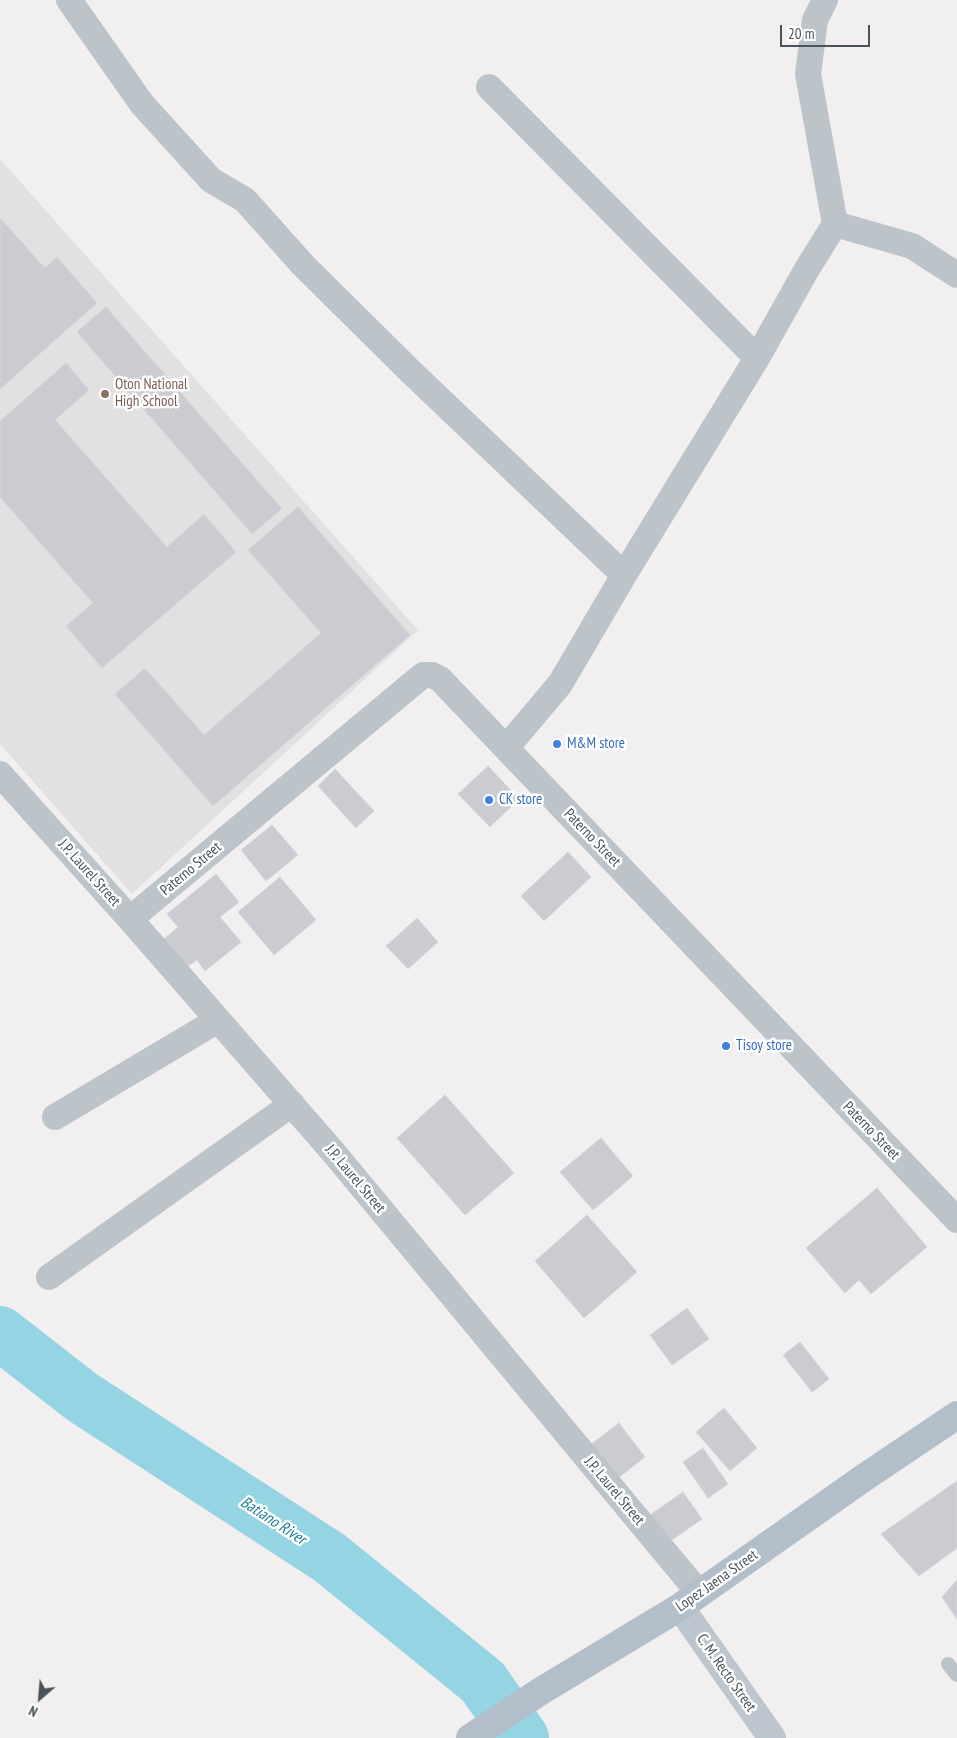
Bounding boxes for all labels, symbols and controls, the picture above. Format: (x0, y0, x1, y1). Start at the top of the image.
scale bar (782, 15, 872, 47)
text: 20 m (788, 24, 814, 43)
place label: Oton National High School (115, 376, 187, 411)
marker: Oton National High School (99, 388, 111, 400)
place label: M&M store (567, 735, 625, 753)
marker: M&M store (551, 738, 563, 750)
place label: CK store (499, 791, 542, 809)
marker: CK store (483, 794, 495, 806)
street label: Paterno Street (560, 805, 624, 871)
street label: J.P. Laurel Street (54, 836, 124, 910)
street label: Paterno Street (157, 838, 225, 900)
place label: Tisoy store (736, 1037, 792, 1055)
marker: Tisoy store (720, 1040, 732, 1052)
street label: Paterno Street (839, 1098, 903, 1164)
street label: J.P. Laurel Street (321, 1141, 389, 1217)
street label: J.P. Laurel Street (580, 1453, 648, 1529)
water label: Batiano River (237, 1493, 309, 1549)
street label: Lopez Jaena Street (673, 1546, 761, 1616)
street label: C. M. Recto Street (693, 1631, 759, 1715)
north arrow (15, 1673, 65, 1723)
text: N (26, 1702, 41, 1721)

